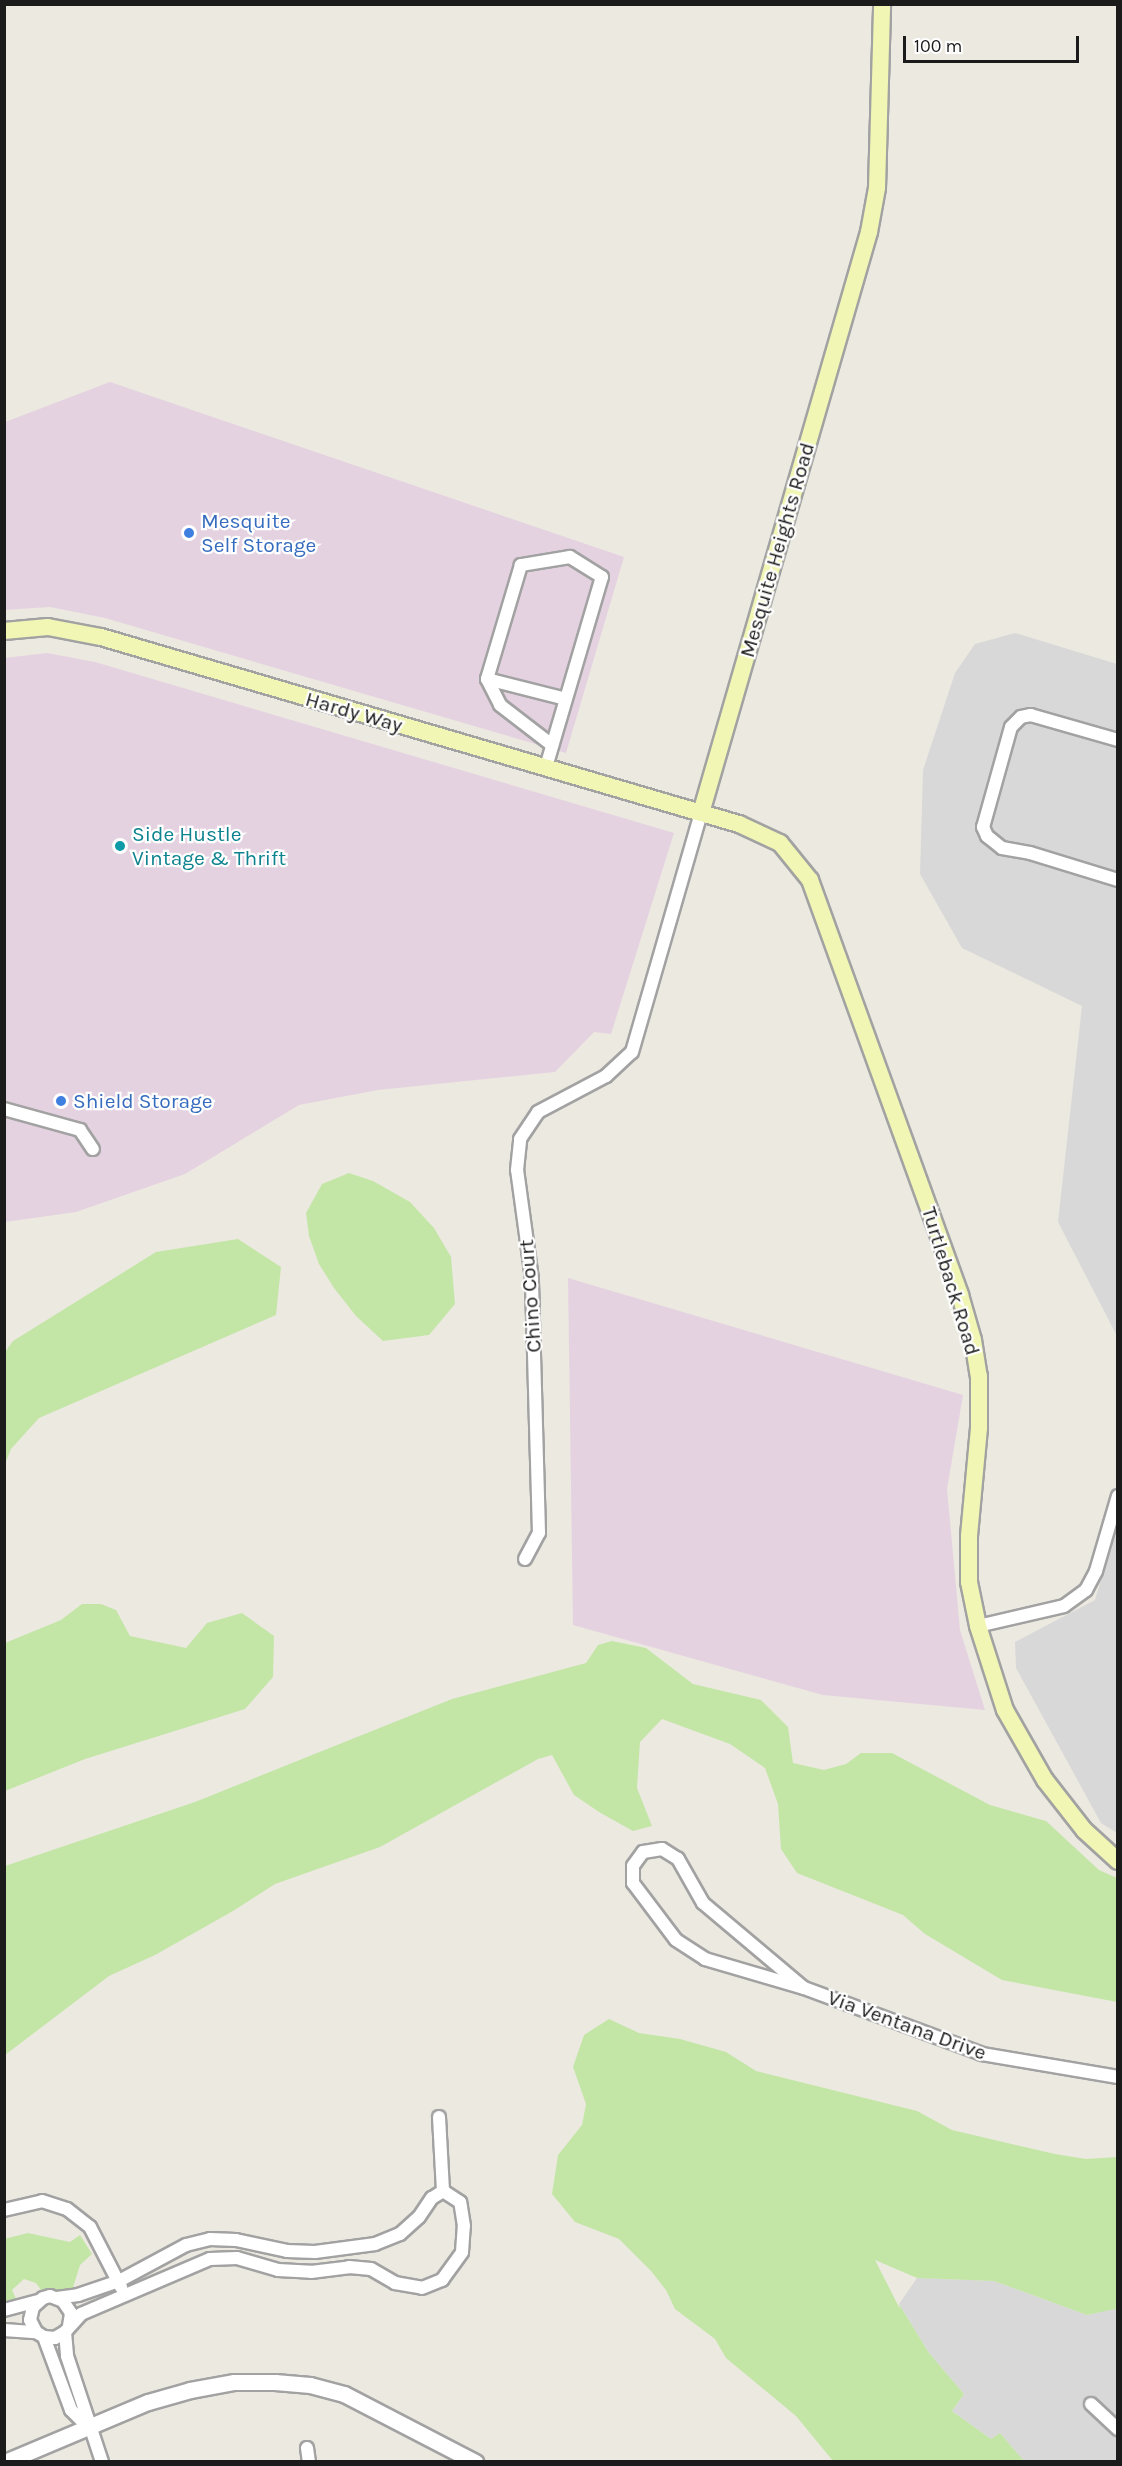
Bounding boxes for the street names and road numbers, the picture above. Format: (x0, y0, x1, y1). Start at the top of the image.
street label: Mesquite Heights Road (734, 440, 820, 660)
street label: Hardy Way (303, 686, 405, 738)
street label: Turtleback Road (916, 1204, 986, 1358)
street label: Chino Court (513, 1239, 547, 1353)
street label: Via Ventana Drive (824, 1985, 990, 2065)

